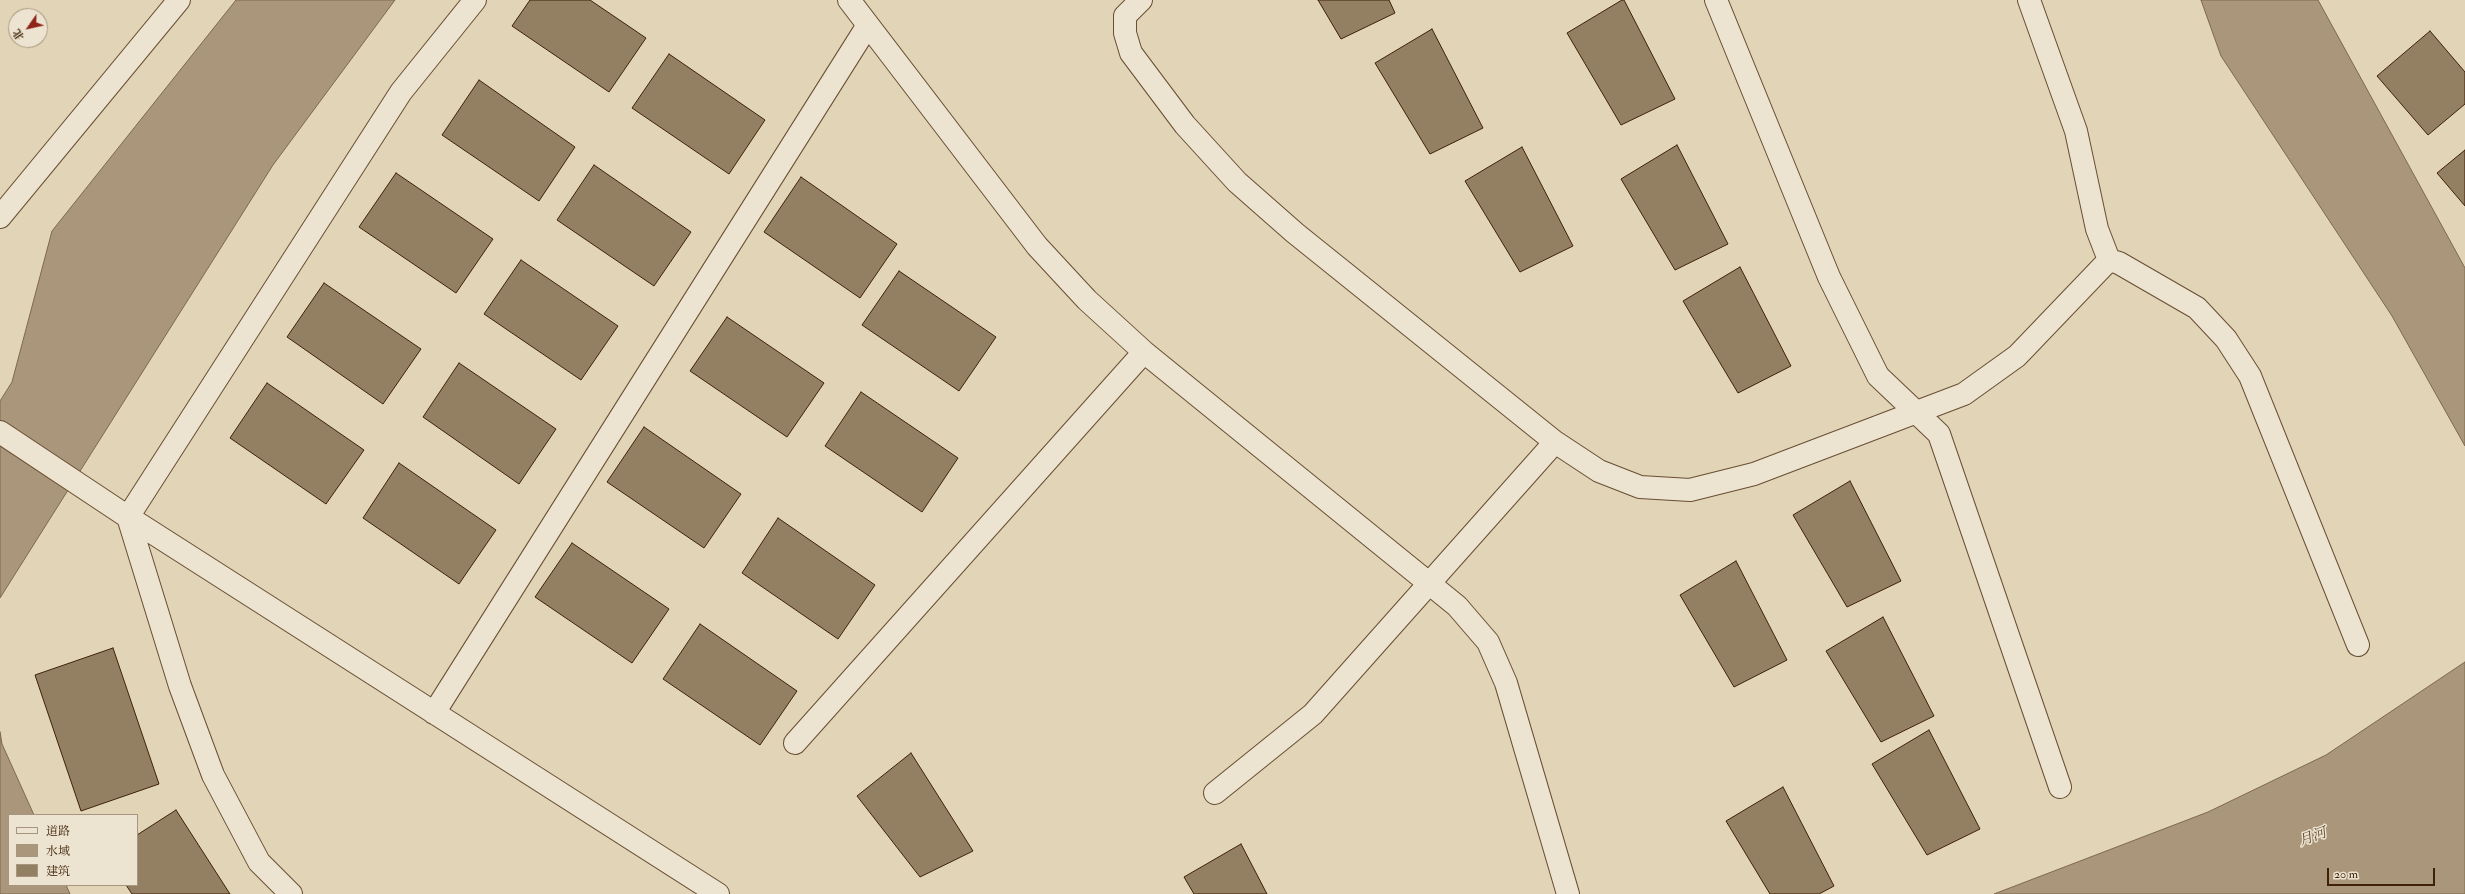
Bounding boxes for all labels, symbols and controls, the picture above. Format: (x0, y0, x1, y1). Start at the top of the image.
north arrow (8, 8, 48, 48)
text: 北 (10, 26, 27, 43)
legend (8, 814, 138, 886)
text: 道路 (46, 824, 70, 839)
water label: 月河 (2297, 825, 2329, 851)
text: 水域 (46, 844, 70, 859)
scale bar (2329, 860, 2437, 886)
text: 建筑 (46, 864, 70, 879)
text: 20 m (2334, 867, 2358, 882)

